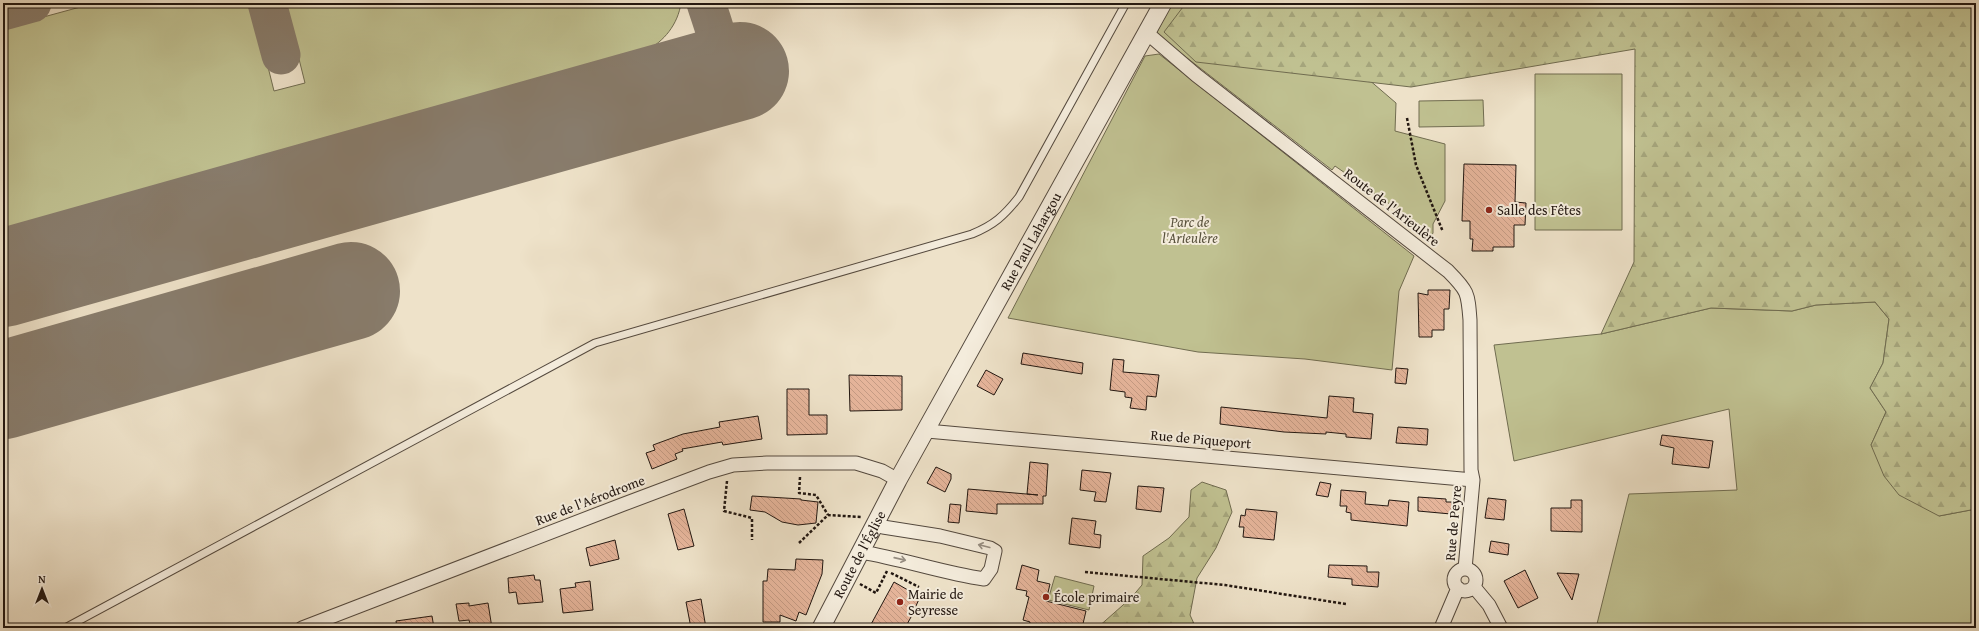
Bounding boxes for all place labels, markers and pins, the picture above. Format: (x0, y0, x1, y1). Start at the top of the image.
place label: Salle des Fêtes (1497, 200, 1581, 220)
marker: Salle des Fêtes (1484, 205, 1494, 215)
place label: Mairie de Seyresse (908, 584, 964, 620)
place label: École primaire (1054, 587, 1140, 607)
marker: École primaire (1041, 592, 1051, 602)
marker: Mairie de Seyresse (895, 597, 905, 607)

